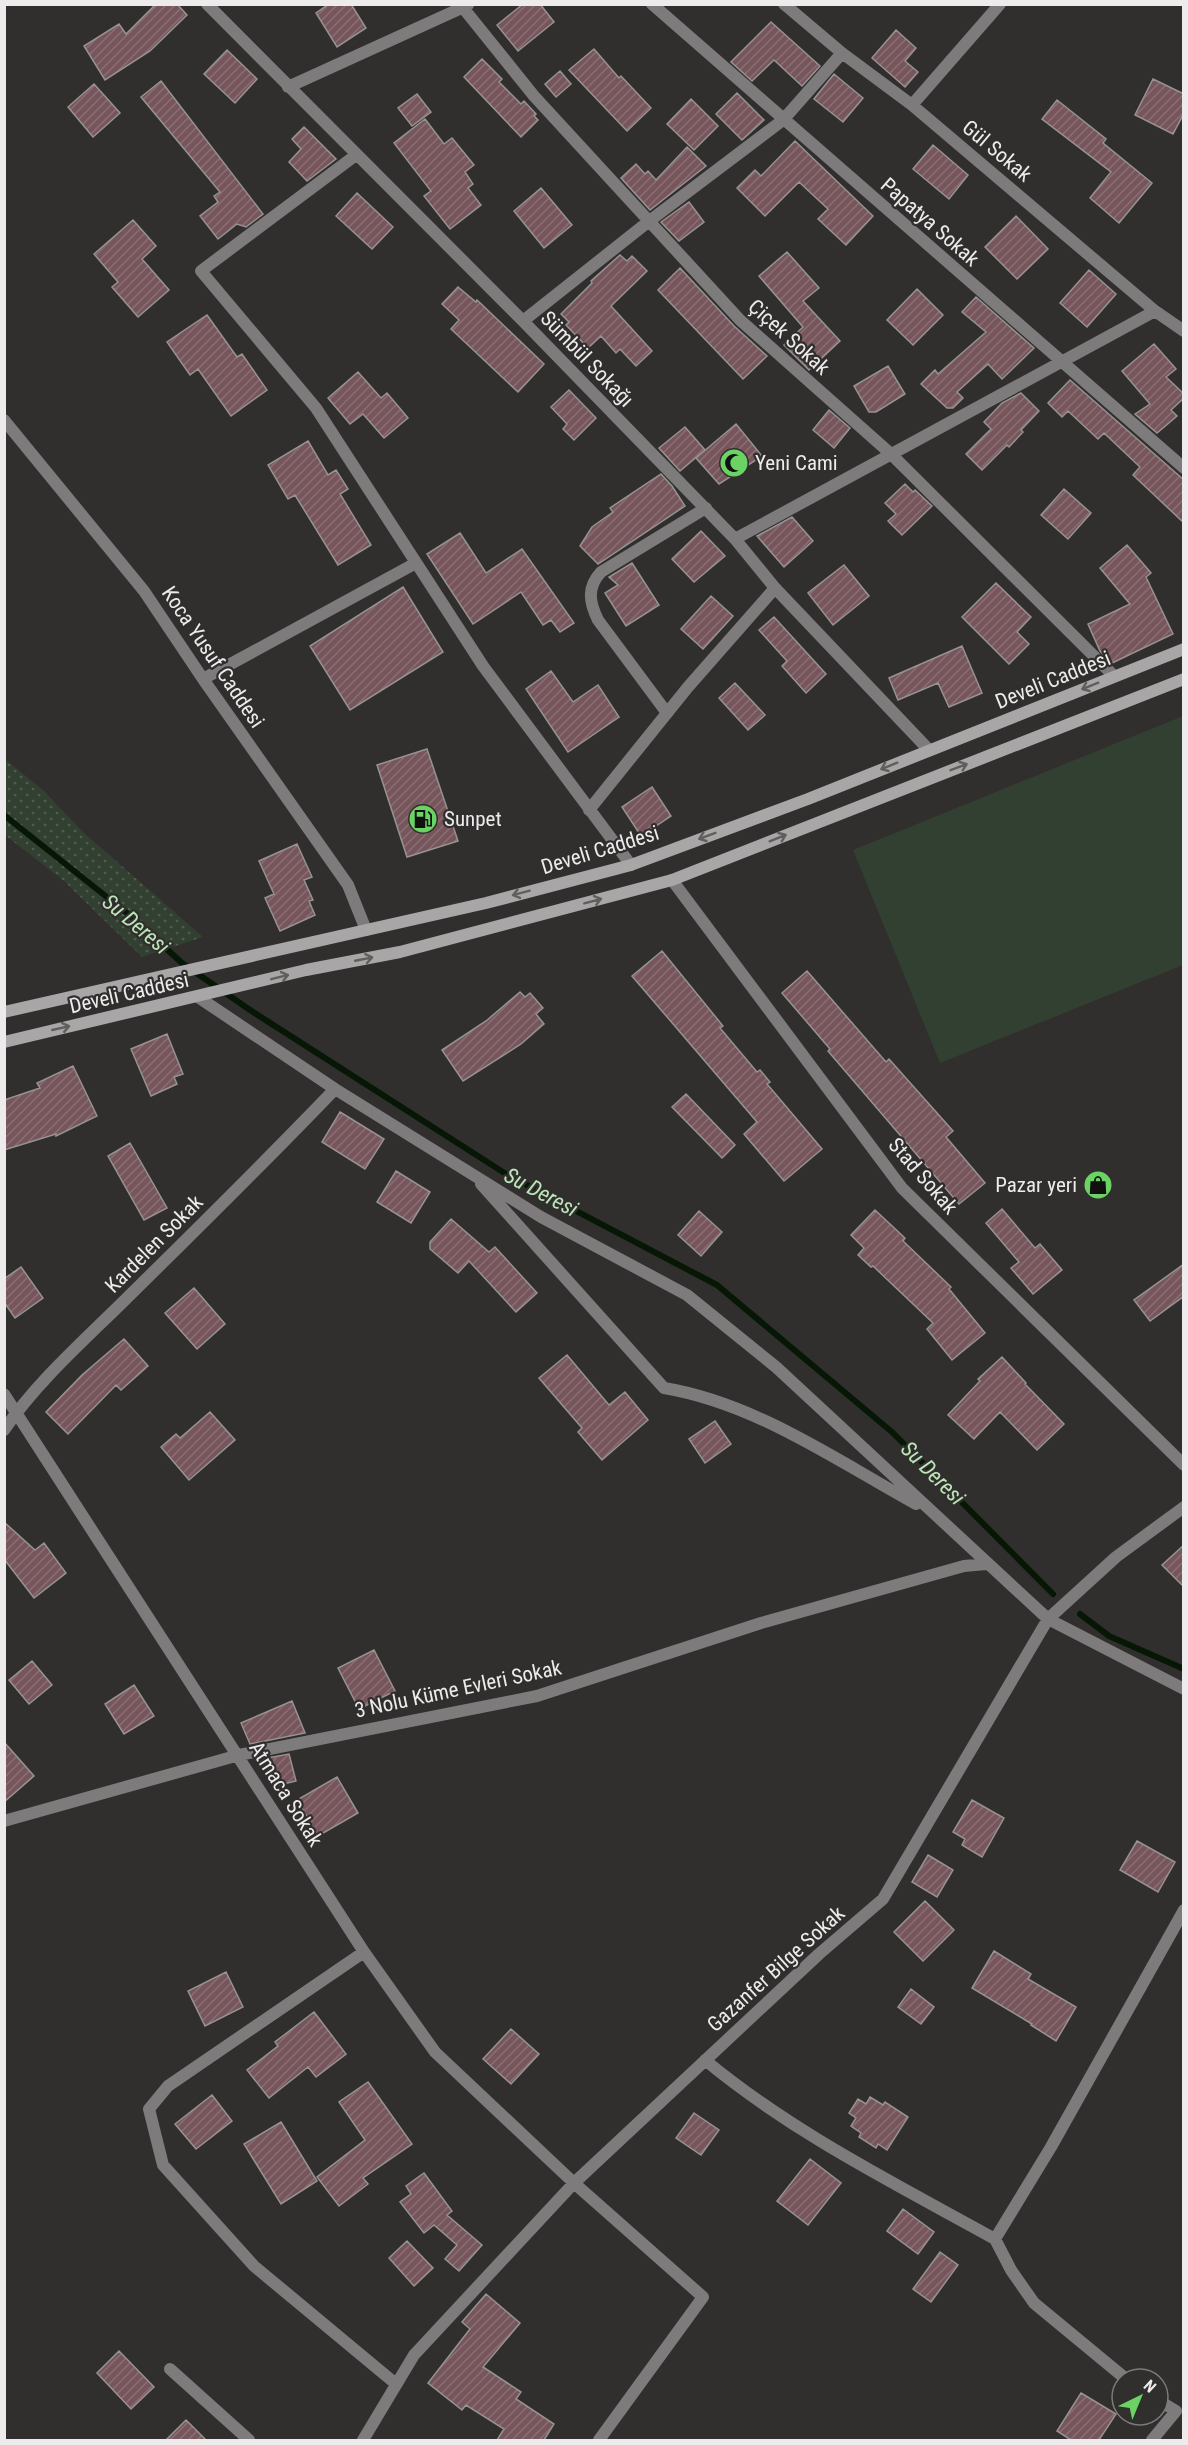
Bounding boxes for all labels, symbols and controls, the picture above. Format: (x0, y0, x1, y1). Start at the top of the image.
street label: Gül Sokak (958, 115, 1037, 187)
street label: Papatya Sokak (876, 173, 984, 271)
street label: Çiçek Sokak (743, 294, 835, 380)
street label: Sümbül Sokağı (536, 306, 638, 412)
mosque icon: Yeni Cami (718, 447, 750, 479)
place label: Yeni Cami (755, 451, 838, 475)
street label: Koca Yusuf Caddesi (157, 582, 269, 732)
street label: Develi Caddesi (992, 646, 1114, 714)
one-way arrow (1081, 681, 1100, 692)
one-way arrow (881, 761, 899, 772)
one-way arrow (949, 761, 968, 772)
fuel station icon: Sunpet (407, 803, 439, 835)
place label: Sunpet (444, 807, 502, 831)
street label: Develi Caddesi (538, 821, 662, 879)
one-way arrow (699, 831, 717, 842)
one-way arrow (768, 832, 786, 843)
one-way arrow (512, 888, 531, 900)
water label: Su Deresi (98, 889, 175, 959)
one-way arrow (584, 895, 603, 906)
one-way arrow (353, 953, 373, 964)
street label: Develi Caddesi (67, 968, 191, 1018)
one-way arrow (270, 970, 289, 982)
one-way arrow (52, 1022, 71, 1034)
street label: Stad Sokak (883, 1133, 963, 1219)
water label: Su Deresi (500, 1162, 582, 1222)
shop icon: Pazar yeri (1082, 1169, 1114, 1201)
place label: Pazar yeri (995, 1173, 1077, 1197)
street label: Kardelen Sokak (100, 1190, 208, 1298)
water label: Su Deresi (896, 1436, 970, 1510)
street label: 3 Nolu Küme Evleri Sokak (352, 1655, 564, 1723)
street label: Atmaca Sokak (244, 1737, 328, 1851)
street label: Gazanfer Bilge Sokak (703, 1901, 850, 2037)
north arrow (1110, 2367, 1170, 2427)
text: N (1140, 2376, 1160, 2397)

